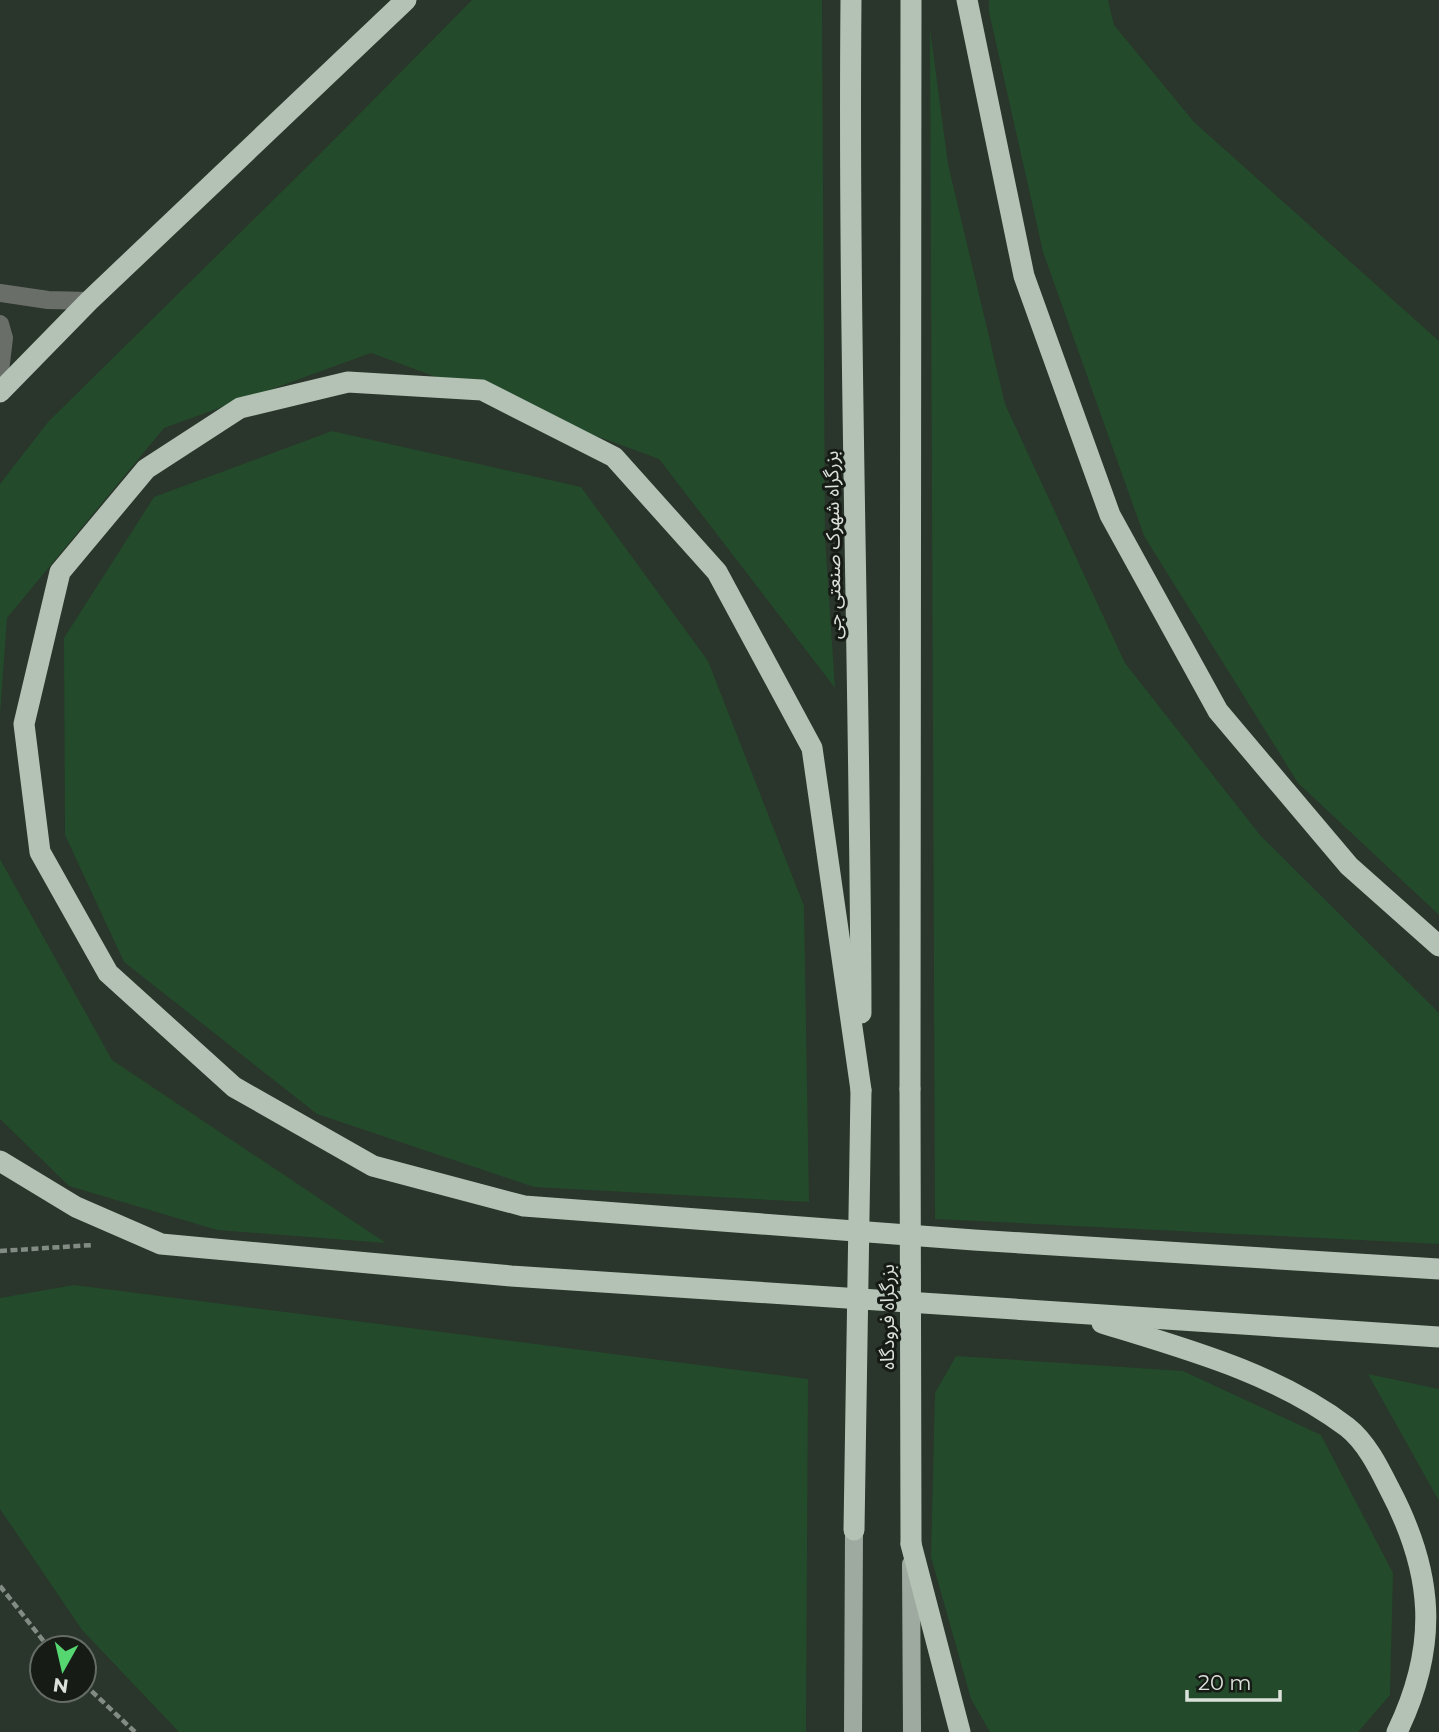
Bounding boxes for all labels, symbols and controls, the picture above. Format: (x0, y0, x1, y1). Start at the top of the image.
street label: بزرگراه شهرک صنعتی جی (820, 450, 846, 640)
street label: بزرگراه فرودگاه (876, 1264, 899, 1370)
north arrow (28, 1634, 98, 1704)
scale bar (1187, 1658, 1280, 1702)
text: 20 m (1198, 1670, 1252, 1695)
text: N (51, 1673, 70, 1698)

